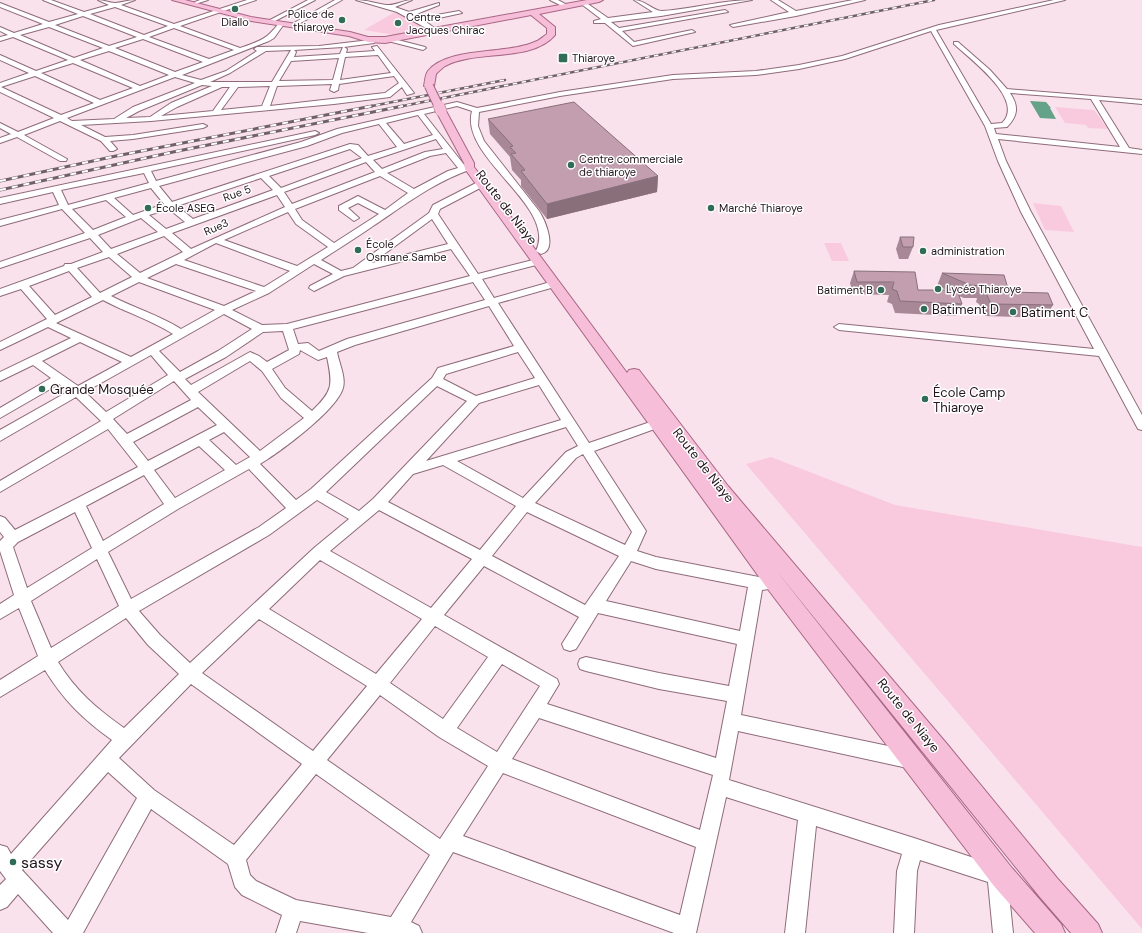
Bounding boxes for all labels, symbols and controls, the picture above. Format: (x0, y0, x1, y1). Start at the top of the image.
marker: Diallo (230, 4, 240, 14)
place label: Police de thiaroye (288, 7, 334, 34)
place label: Centre Jacques Chirac (406, 10, 485, 37)
place label: Diallo (221, 15, 249, 29)
marker: Police de thiaroye (337, 15, 347, 25)
marker: Centre Jacques Chirac (393, 18, 403, 28)
place label: Thiaroye (572, 51, 615, 65)
marker: Thiaroye (557, 52, 569, 64)
place label: Centre commerciale de thiaroye (579, 152, 683, 179)
marker: Centre commerciale de thiaroye (566, 160, 576, 170)
street label: Route de Niaye (472, 167, 541, 248)
street label: Rue 5 (221, 181, 253, 204)
place label: École ASEG (156, 201, 215, 215)
place label: Marché Thiaroye (719, 201, 803, 215)
marker: École ASEG (143, 203, 153, 213)
marker: Marché Thiaroye (706, 203, 716, 213)
street label: Rue3 (201, 215, 231, 239)
place label: École Osmane Sambe (366, 237, 447, 264)
place label: administration (931, 244, 1005, 258)
marker: École Osmane Sambe (353, 245, 363, 255)
marker: administration (918, 246, 928, 256)
place label: Lycée Thiaroye (946, 282, 1021, 296)
place label: Batiment B (817, 283, 873, 297)
marker: Lycée Thiaroye (933, 284, 943, 294)
marker: Batiment B (876, 285, 886, 295)
place label: Batiment D (932, 301, 999, 318)
marker: Batiment D (919, 304, 929, 314)
place label: Batiment C (1021, 304, 1088, 321)
marker: Batiment C (1008, 307, 1018, 317)
place label: Grande Mosquée (50, 381, 154, 398)
place label: École Camp Thiaroye (933, 383, 1005, 416)
marker: Grande Mosquée (37, 384, 47, 394)
marker: École Camp Thiaroye (920, 394, 930, 404)
street label: Route de Niaye (669, 425, 738, 506)
street label: Route de Niaye (874, 675, 944, 756)
place label: sassy (21, 852, 62, 873)
marker: sassy (8, 857, 18, 867)

